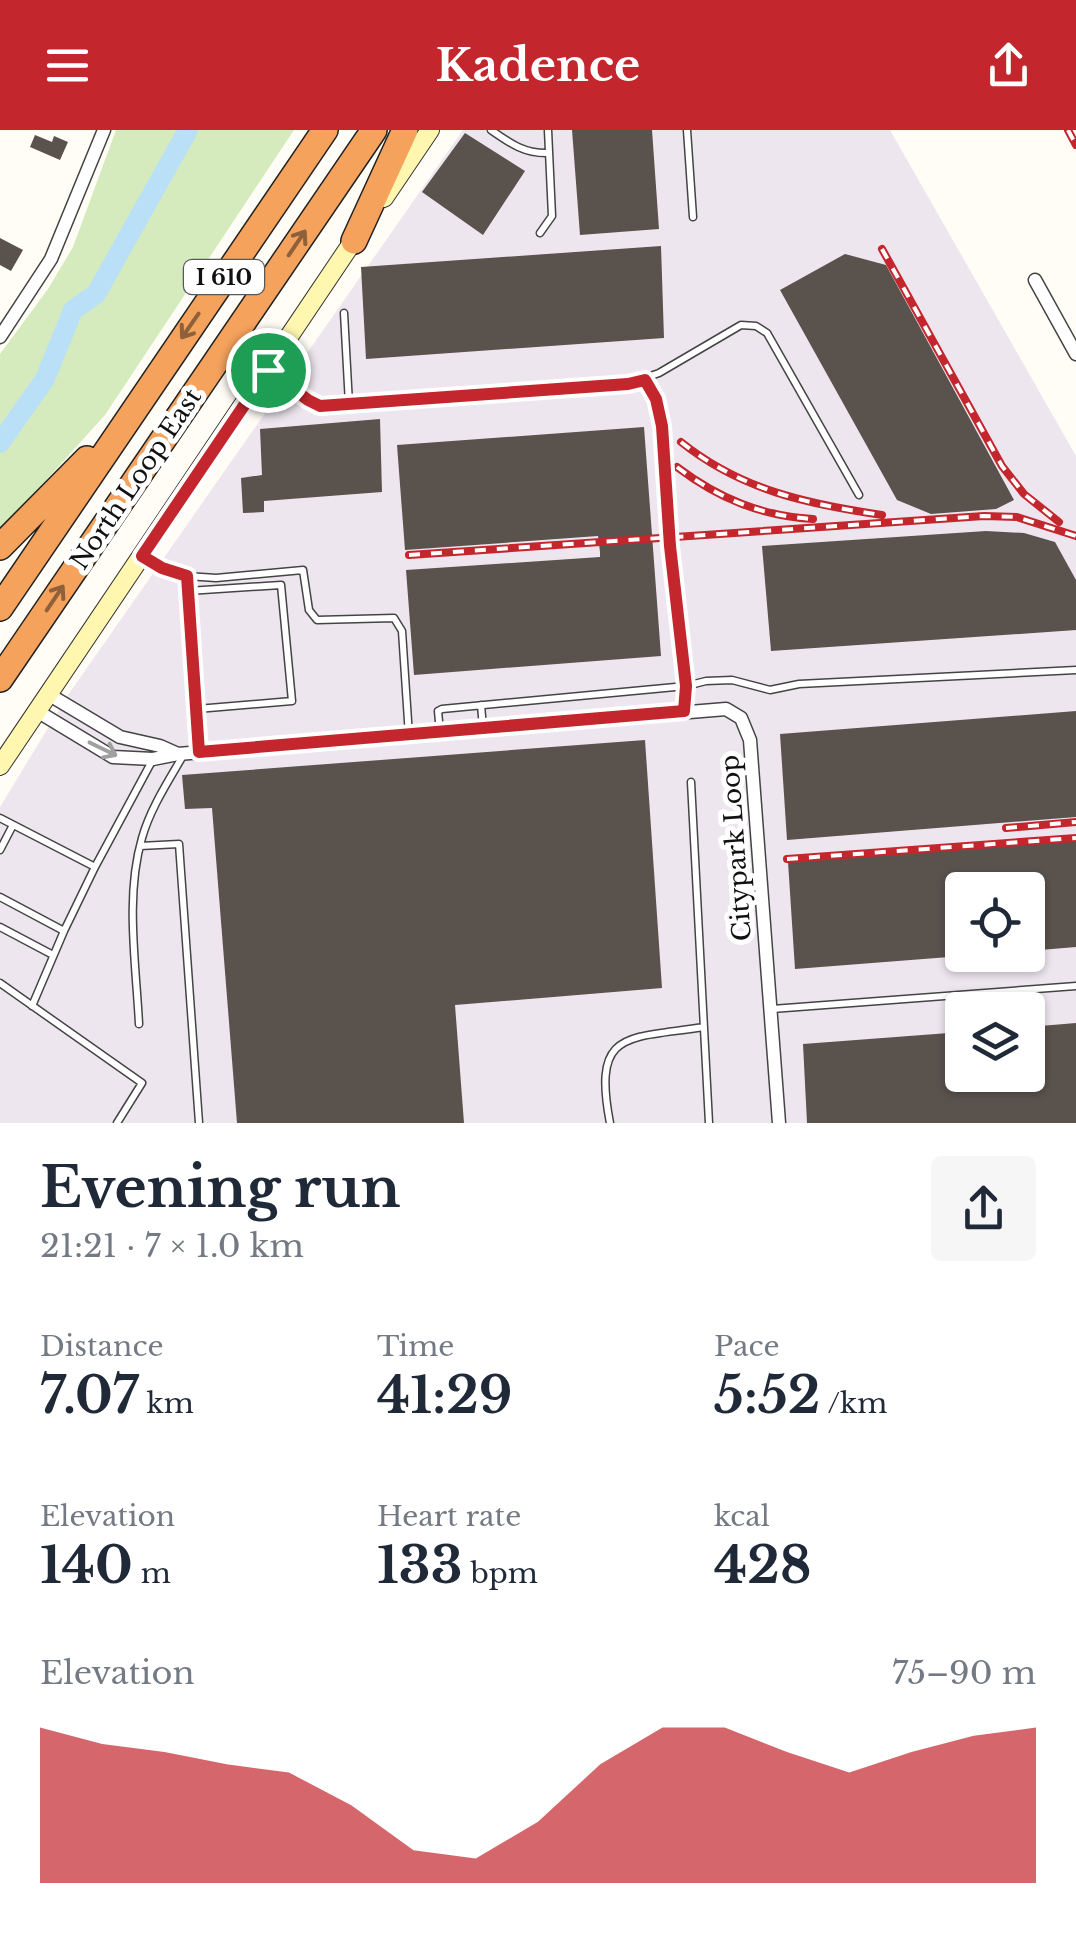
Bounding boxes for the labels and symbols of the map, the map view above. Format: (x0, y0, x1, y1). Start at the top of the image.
one-way arrow (286, 229, 307, 257)
road number: I 610 (184, 260, 264, 294)
one-way arrow (180, 311, 201, 339)
pin (226, 328, 311, 413)
street label: North Loop East (64, 382, 208, 575)
one-way arrow (44, 585, 65, 612)
one-way arrow (88, 741, 118, 760)
street label: Citypark Loop (714, 754, 758, 942)

